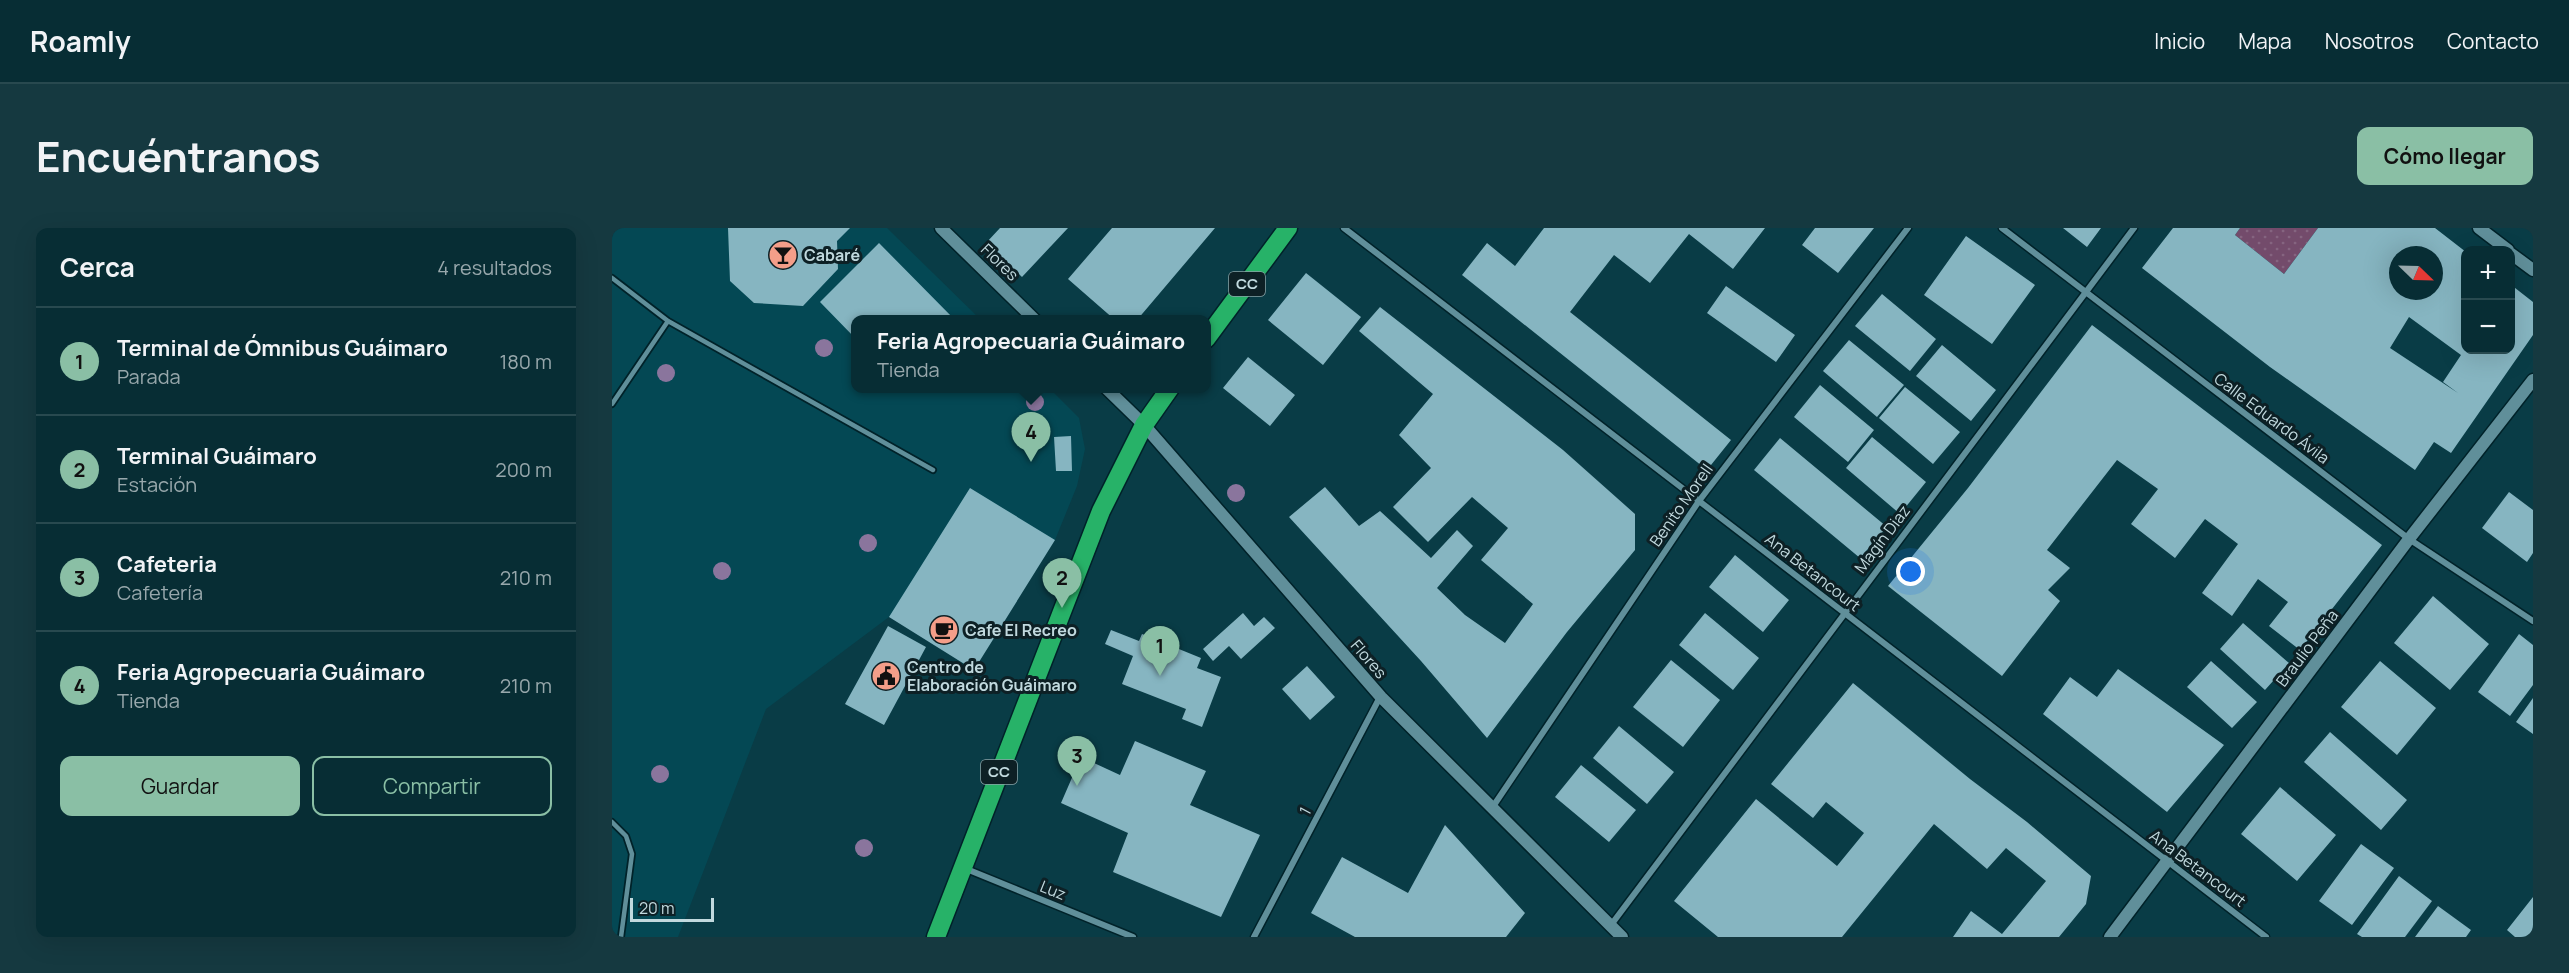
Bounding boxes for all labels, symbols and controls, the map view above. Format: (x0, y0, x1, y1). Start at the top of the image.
text: Roamly (30, 22, 131, 60)
text: Inicio (2154, 27, 2205, 55)
text: Mapa (2238, 27, 2292, 55)
text: Nosotros (2325, 27, 2414, 55)
text: Contacto (2447, 27, 2539, 55)
text: Encuéntranos (36, 127, 321, 185)
button: Cómo llegar (2357, 127, 2533, 185)
bar icon: Cabaré (767, 239, 799, 271)
street label: Flores (976, 239, 1024, 285)
place label: Cabaré (804, 244, 860, 266)
north arrow (2389, 246, 2443, 300)
map controls (2461, 246, 2515, 354)
button: + (2461, 246, 2515, 300)
text: Cerca (60, 249, 135, 285)
text: 4 resultados (437, 254, 552, 281)
road number: CC (1229, 272, 1265, 296)
button: − (2461, 300, 2515, 354)
popup (851, 315, 1211, 393)
text: Feria Agropecuaria Guáimaro (877, 326, 1185, 356)
text: Terminal de Ómnibus Guáimaro (117, 333, 448, 363)
text: 1 (75, 348, 84, 375)
text: 180 m (499, 348, 552, 375)
text: Tienda (877, 356, 940, 383)
text: Parada (117, 363, 181, 390)
street label: Calle Eduardo Ávila (2210, 367, 2334, 469)
pin: 4 (1012, 412, 1050, 462)
text: Terminal Guáimaro (117, 441, 317, 471)
text: 2 (74, 456, 85, 483)
text: 200 m (495, 456, 552, 483)
street label: Benito Morell (1644, 459, 1718, 551)
text: Estación (117, 471, 197, 498)
street label: Magín Diaz (1849, 500, 1915, 578)
street label: Ana Betancourt (1761, 528, 1865, 616)
text: Cafeteria (117, 549, 217, 579)
your location (1896, 557, 1925, 586)
pin: 2 (1042, 558, 1082, 608)
text: 3 (74, 564, 85, 591)
text: 210 m (500, 564, 552, 591)
text: Cafetería (117, 579, 203, 606)
street label: Braulio Peña (2271, 605, 2343, 691)
cafe icon: Cafe El Recreo (928, 614, 960, 646)
place label: Cafe El Recreo (965, 619, 1077, 641)
pin: 1 (1140, 626, 1180, 676)
street label: Flores (1346, 635, 1392, 683)
place label: Centro de Elaboración Guáimaro (907, 656, 1077, 696)
text: Feria Agropecuaria Guáimaro (117, 657, 425, 687)
public building icon: Centro de Elaboración Guáimaro (870, 660, 902, 692)
text: 4 (73, 672, 86, 699)
text: 210 m (500, 672, 552, 699)
text: Tienda (117, 687, 180, 714)
pin: 3 (1058, 736, 1096, 786)
button: Guardar (60, 756, 300, 816)
button: Compartir (312, 756, 552, 816)
road number: CC (981, 760, 1017, 784)
street label: 1 (1294, 803, 1316, 819)
street label: Ana Betancourt (2145, 824, 2251, 912)
street label: Luz (1037, 875, 1069, 905)
scale bar (630, 895, 714, 922)
text: 20 m (639, 897, 675, 919)

